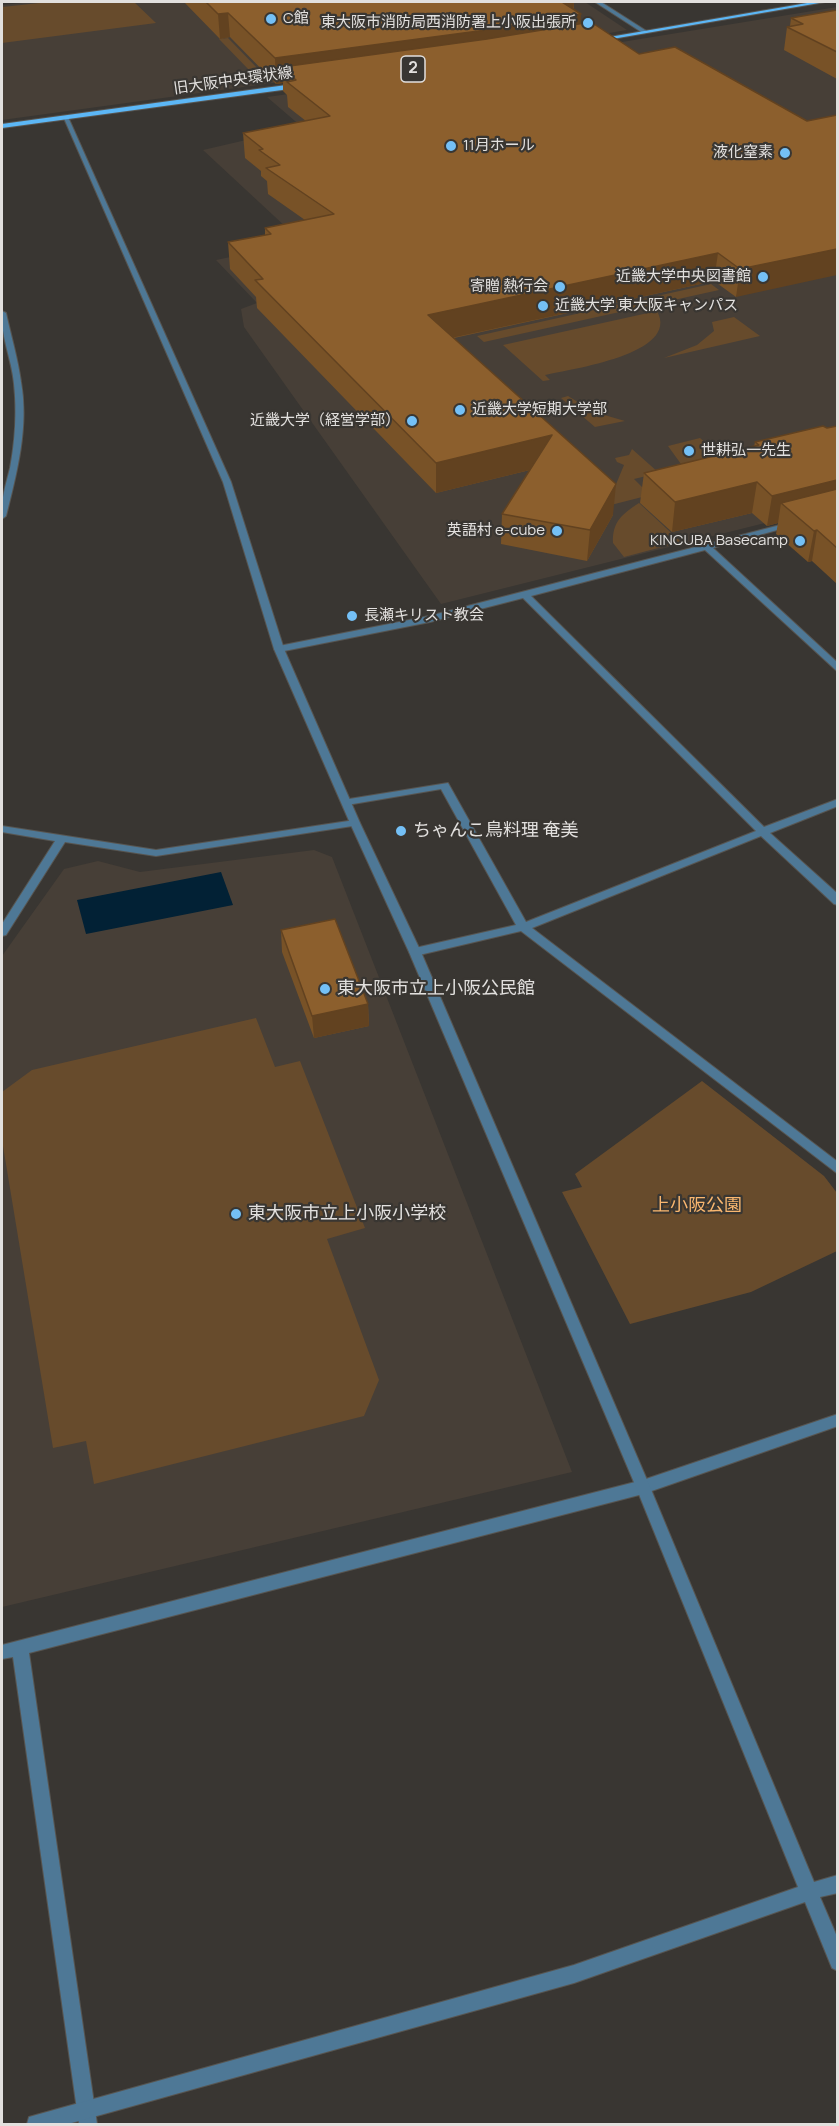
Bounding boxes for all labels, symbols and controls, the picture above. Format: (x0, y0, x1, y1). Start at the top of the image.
place label: C館 (283, 10, 309, 28)
marker: C館 (264, 12, 278, 26)
place label: 東大阪市消防局西消防署上小阪出張所 (321, 14, 576, 32)
marker: 東大阪市消防局西消防署上小阪出張所 (581, 16, 595, 30)
road number: 2 (401, 56, 425, 82)
street label: 旧大阪中央環状線 (172, 64, 294, 98)
place label: 11月ホール (463, 137, 535, 155)
marker: 11月ホール (444, 139, 458, 153)
place label: 液化窒素 (713, 144, 773, 162)
marker: 液化窒素 (778, 146, 792, 160)
place label: 近畿大学中央図書館 (616, 268, 751, 286)
marker: 近畿大学中央図書館 (756, 270, 770, 284)
place label: 寄贈 熱行会 (470, 278, 548, 296)
marker: 寄贈 熱行会 (553, 280, 567, 294)
place label: 近畿大学 東大阪キャンパス (555, 297, 738, 315)
marker: 近畿大学 東大阪キャンパス (536, 299, 550, 313)
place label: 近畿大学短期大学部 (472, 401, 607, 419)
marker: 近畿大学短期大学部 (453, 403, 467, 417)
place label: 近畿大学（経営学部） (250, 412, 400, 430)
marker: 近畿大学（経営学部） (405, 414, 419, 428)
place label: 世耕弘一先生 (701, 442, 791, 460)
marker: 世耕弘一先生 (682, 444, 696, 458)
place label: 英語村 e-cube (447, 522, 545, 540)
marker: 英語村 e-cube (550, 524, 564, 538)
place label: KINCUBA Basecamp (650, 532, 788, 550)
marker: KINCUBA Basecamp (793, 534, 807, 548)
place label: 長瀬キリスト教会 (364, 607, 484, 625)
marker: 長瀬キリスト教会 (345, 609, 359, 623)
place label: ちゃんこ鳥料理 奄美 (413, 820, 579, 842)
marker: ちゃんこ鳥料理 奄美 (394, 824, 408, 838)
place label: 東大阪市立上小阪公民館 (337, 978, 535, 1000)
marker: 東大阪市立上小阪公民館 (318, 982, 332, 996)
park label: 上小阪公園 (652, 1195, 742, 1217)
place label: 東大阪市立上小阪小学校 (248, 1203, 446, 1225)
marker: 東大阪市立上小阪小学校 (229, 1207, 243, 1221)

